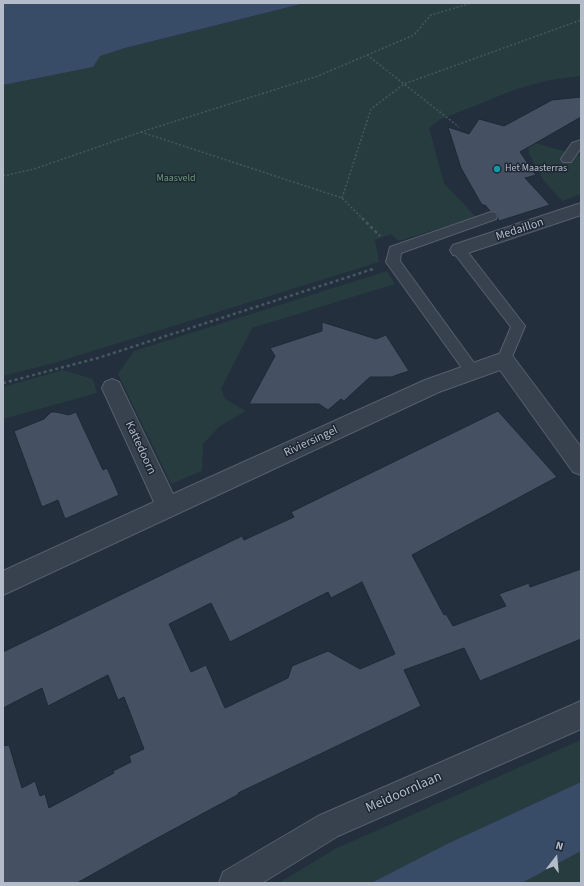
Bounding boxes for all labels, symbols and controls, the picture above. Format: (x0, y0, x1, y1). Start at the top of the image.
place label: Het Maasterras (505, 163, 567, 175)
marker: Het Maasterras (492, 164, 502, 174)
park label: Maasveld (156, 173, 196, 185)
street label: Medaillon (494, 216, 546, 244)
street label: Kattedoorn (121, 419, 159, 477)
street label: Riviersingel (282, 423, 340, 461)
street label: Meidoornlaan (363, 769, 445, 817)
north arrow (536, 838, 576, 878)
text: N (554, 838, 565, 854)

